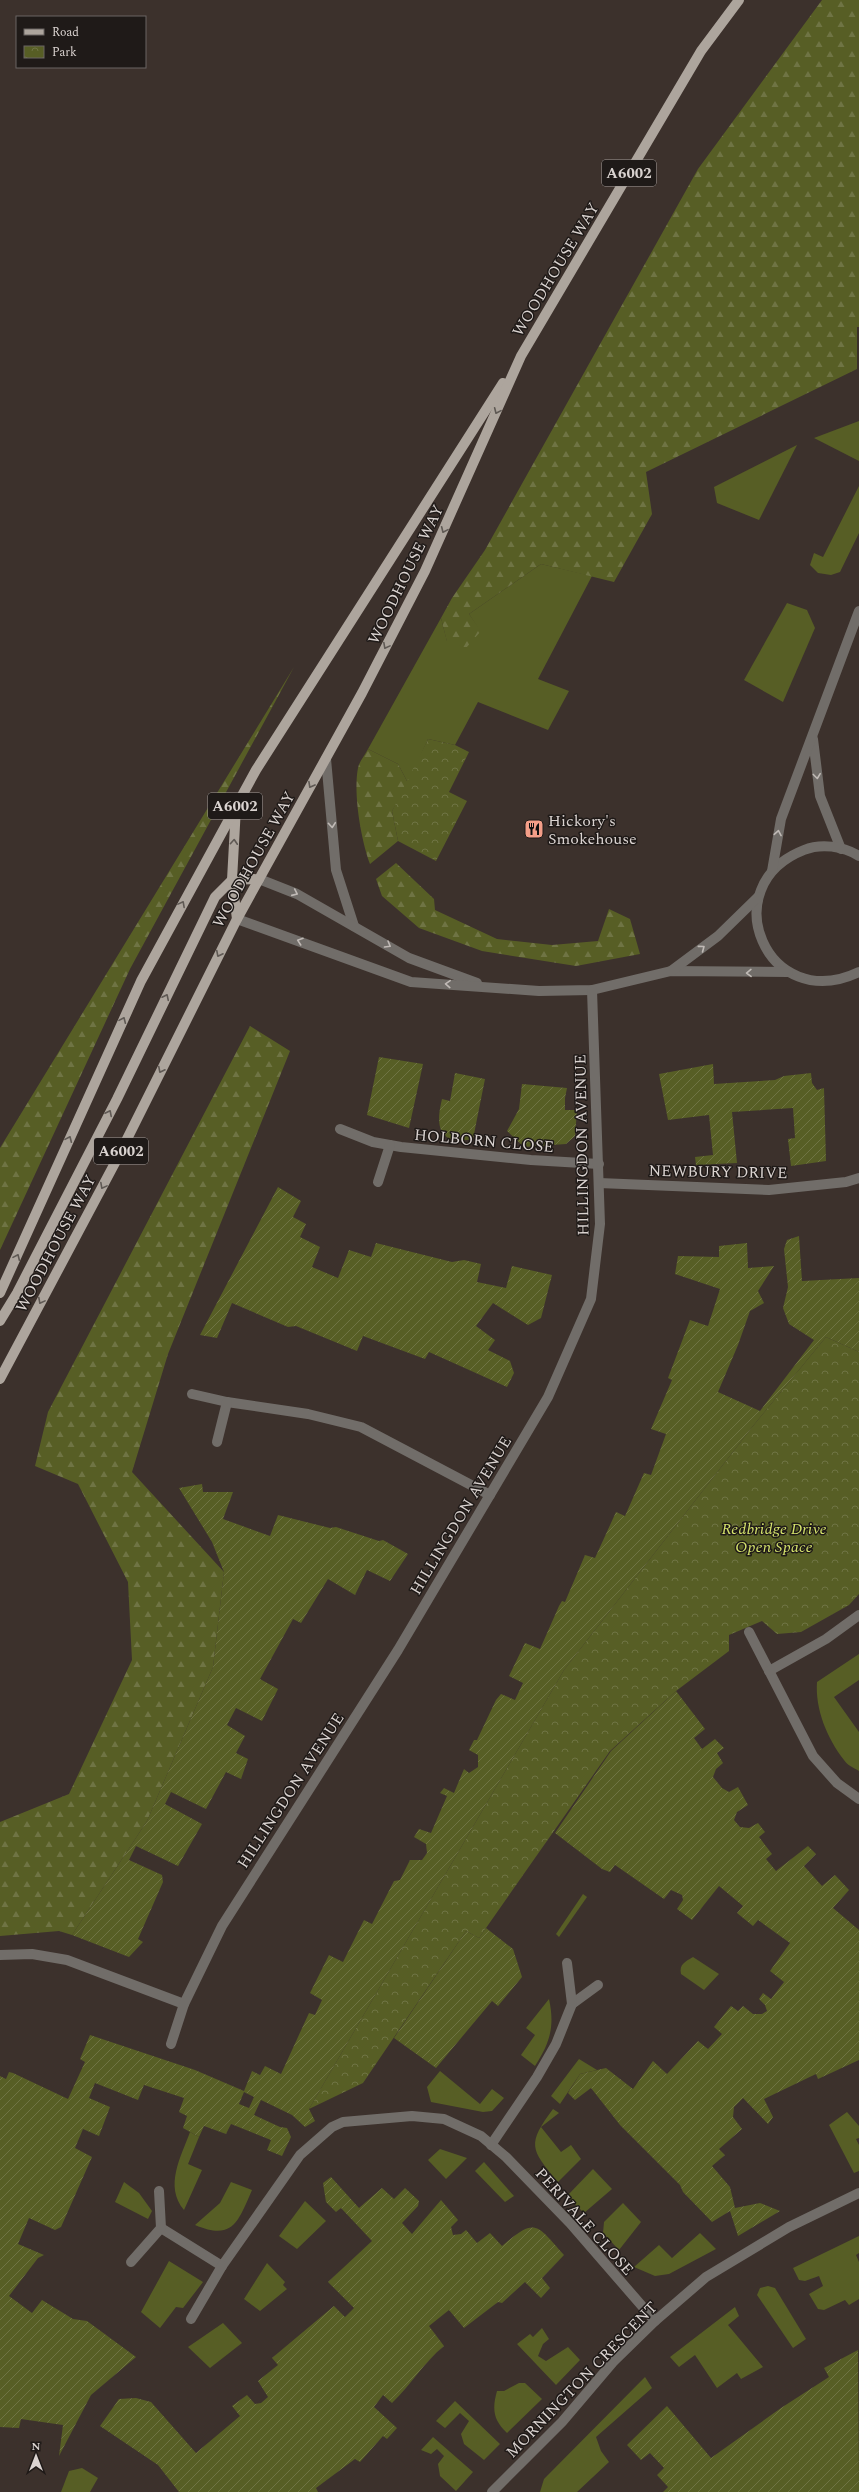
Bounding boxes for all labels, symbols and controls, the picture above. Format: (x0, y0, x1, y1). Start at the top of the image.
legend (16, 16, 146, 68)
text: Road (52, 23, 79, 42)
text: Park (52, 43, 77, 62)
road number: A6002 (602, 160, 656, 186)
street label: WOODHOUSE WAY (506, 198, 605, 341)
one-way arrow (493, 407, 501, 414)
street label: WOODHOUSE WAY (362, 501, 450, 648)
one-way arrow (441, 525, 449, 533)
one-way arrow (384, 642, 391, 649)
one-way arrow (812, 773, 821, 779)
one-way arrow (309, 781, 316, 788)
street label: WOODHOUSE WAY (206, 787, 301, 932)
road number: A6002 (208, 793, 262, 819)
place label: Hickory's Smokehouse (548, 809, 637, 851)
restaurant icon: Hickory's Smokehouse (523, 818, 545, 840)
one-way arrow (327, 822, 336, 828)
one-way arrow (774, 830, 782, 836)
one-way arrow (230, 839, 239, 845)
one-way arrow (291, 889, 298, 897)
one-way arrow (177, 901, 185, 909)
one-way arrow (297, 937, 304, 946)
one-way arrow (384, 941, 391, 948)
one-way arrow (698, 946, 705, 953)
one-way arrow (216, 950, 224, 957)
one-way arrow (746, 969, 752, 977)
one-way arrow (445, 980, 451, 988)
one-way arrow (161, 993, 169, 1001)
one-way arrow (118, 1017, 126, 1025)
street label: HILLINGDON AVENUE (568, 1054, 596, 1236)
one-way arrow (158, 1066, 166, 1073)
one-way arrow (104, 1110, 112, 1118)
street label: HOLBORN CLOSE (413, 1123, 555, 1159)
one-way arrow (64, 1135, 72, 1143)
road number: A6002 (94, 1138, 148, 1164)
street label: NEWBURY DRIVE (648, 1159, 788, 1185)
street label: WOODHOUSE WAY (9, 1170, 102, 1316)
one-way arrow (100, 1182, 107, 1189)
one-way arrow (12, 1254, 20, 1261)
one-way arrow (39, 1297, 46, 1304)
street label: HILLINGDON AVENUE (404, 1432, 518, 1599)
park label: Redbridge Drive Open Space (721, 1517, 827, 1559)
street label: HILLINGDON AVENUE (231, 1708, 350, 1873)
street label: PERIVALE CLOSE (529, 2162, 639, 2281)
street label: MORNINGTON CRESCENT (500, 2296, 663, 2464)
north arrow (16, 2436, 56, 2476)
text: N (32, 2438, 41, 2455)

